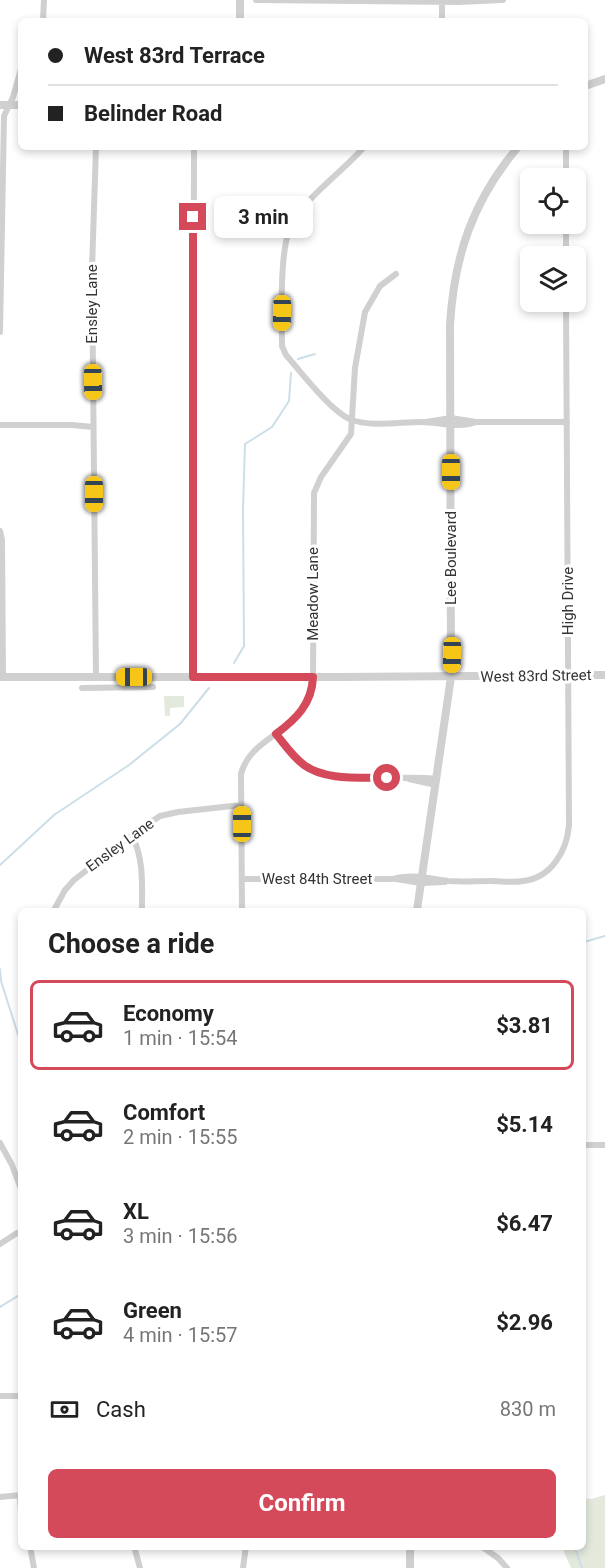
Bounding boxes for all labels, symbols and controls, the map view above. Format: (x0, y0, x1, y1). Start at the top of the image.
text: West 83rd Terrace (84, 43, 265, 68)
text: Belinder Road (84, 101, 222, 126)
map controls (520, 168, 586, 312)
button: locate (520, 168, 586, 234)
callout: 3 min (214, 196, 313, 238)
route end (179, 203, 206, 230)
text: 3 min (238, 205, 289, 229)
button: layers (520, 246, 586, 312)
street label: Ensley Lane (83, 264, 101, 344)
car (273, 295, 291, 331)
car (84, 364, 102, 400)
car (442, 454, 460, 490)
car (85, 476, 103, 512)
street label: Lee Boulevard (442, 511, 460, 605)
street label: Meadow Lane (304, 547, 322, 641)
street label: High Drive (559, 567, 577, 635)
car (443, 637, 461, 673)
street label: West 83rd Street (480, 666, 592, 686)
car (116, 668, 152, 686)
route start (373, 764, 400, 791)
car (233, 806, 251, 842)
street label: Ensley Lane (83, 814, 157, 876)
street label: West 84th Street (262, 870, 372, 888)
text: Choose a ride (48, 928, 214, 960)
icon: car (51, 998, 105, 1052)
text: Economy (123, 1001, 214, 1026)
text: $3.81 (496, 1013, 553, 1038)
text: 1 min · 15:54 (123, 1026, 238, 1050)
icon: car (51, 1097, 105, 1151)
text: Comfort (123, 1100, 205, 1125)
text: $5.14 (496, 1112, 553, 1137)
text: 2 min · 15:55 (123, 1125, 238, 1149)
icon: car (51, 1196, 105, 1250)
text: XL (123, 1199, 149, 1224)
text: $6.47 (496, 1211, 553, 1236)
text: 3 min · 15:56 (123, 1224, 238, 1248)
icon: car (51, 1295, 105, 1349)
text: Green (123, 1298, 182, 1323)
text: $2.96 (496, 1310, 553, 1335)
text: 4 min · 15:57 (123, 1323, 238, 1347)
icon: cash (48, 1393, 81, 1426)
text: Cash (96, 1397, 146, 1422)
text: 830 m (500, 1397, 556, 1421)
button: Confirm (48, 1469, 556, 1538)

